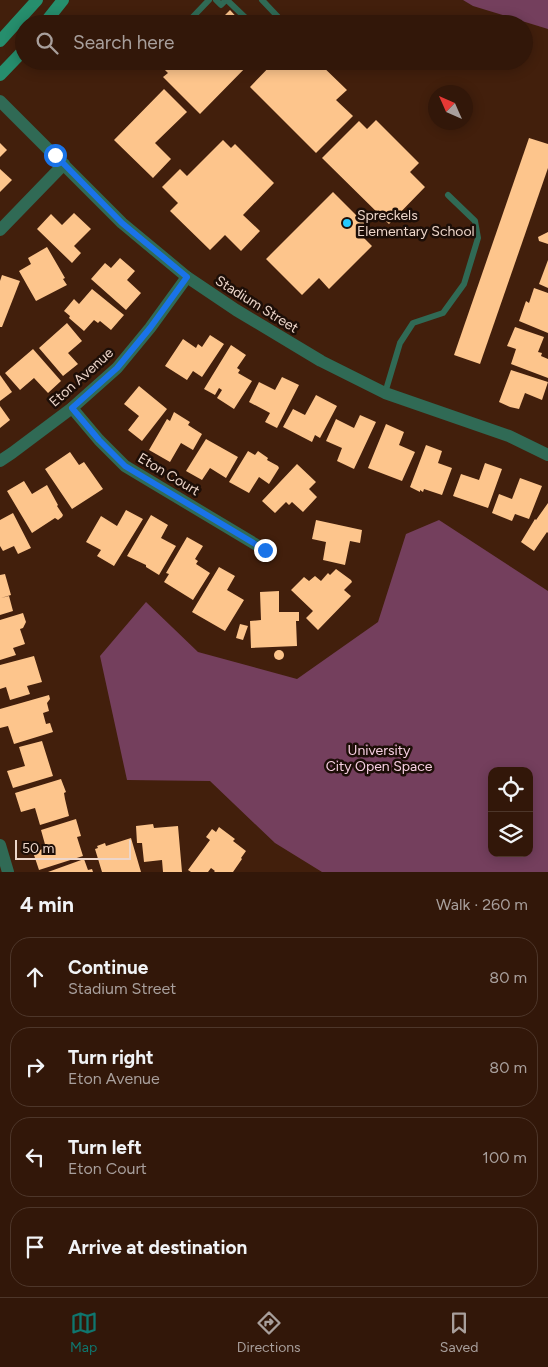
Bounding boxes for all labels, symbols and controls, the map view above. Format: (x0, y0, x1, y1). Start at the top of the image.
search box (15, 15, 533, 70)
icon: search (33, 29, 61, 57)
text: Search here (73, 31, 175, 54)
north arrow (428, 85, 473, 130)
route start (44, 144, 67, 167)
place label: Spreckels Elementary School (357, 207, 475, 240)
marker: Spreckels Elementary School (341, 217, 353, 229)
street label: Stadium Street (212, 272, 301, 337)
street label: Eton Avenue (46, 344, 117, 411)
street label: Eton Court (135, 449, 203, 499)
route end (254, 539, 277, 562)
park label: University City Open Space (326, 742, 433, 775)
map controls (488, 767, 533, 857)
button: locate (488, 767, 533, 812)
button: layers (488, 812, 533, 857)
scale bar (15, 837, 131, 860)
text: 50 m (22, 840, 54, 857)
text: 4 min (20, 892, 74, 917)
text: Walk · 260 m (436, 895, 528, 914)
text: Continue (68, 956, 148, 979)
icon: ahead (21, 963, 49, 991)
text: 80 m (489, 968, 527, 987)
text: Stadium Street (68, 979, 176, 998)
text: Turn right (68, 1046, 154, 1069)
icon: right (21, 1053, 49, 1081)
text: 80 m (489, 1058, 527, 1077)
text: Eton Avenue (68, 1069, 160, 1088)
text: Turn left (68, 1136, 142, 1159)
icon: left (21, 1143, 49, 1171)
text: 100 m (482, 1148, 527, 1167)
text: Eton Court (68, 1159, 147, 1178)
icon: arrive (21, 1233, 49, 1261)
text: Arrive at destination (68, 1236, 247, 1259)
tab: Map (70, 1309, 98, 1356)
tab: Directions (237, 1309, 301, 1356)
tab: Saved (440, 1309, 478, 1356)

